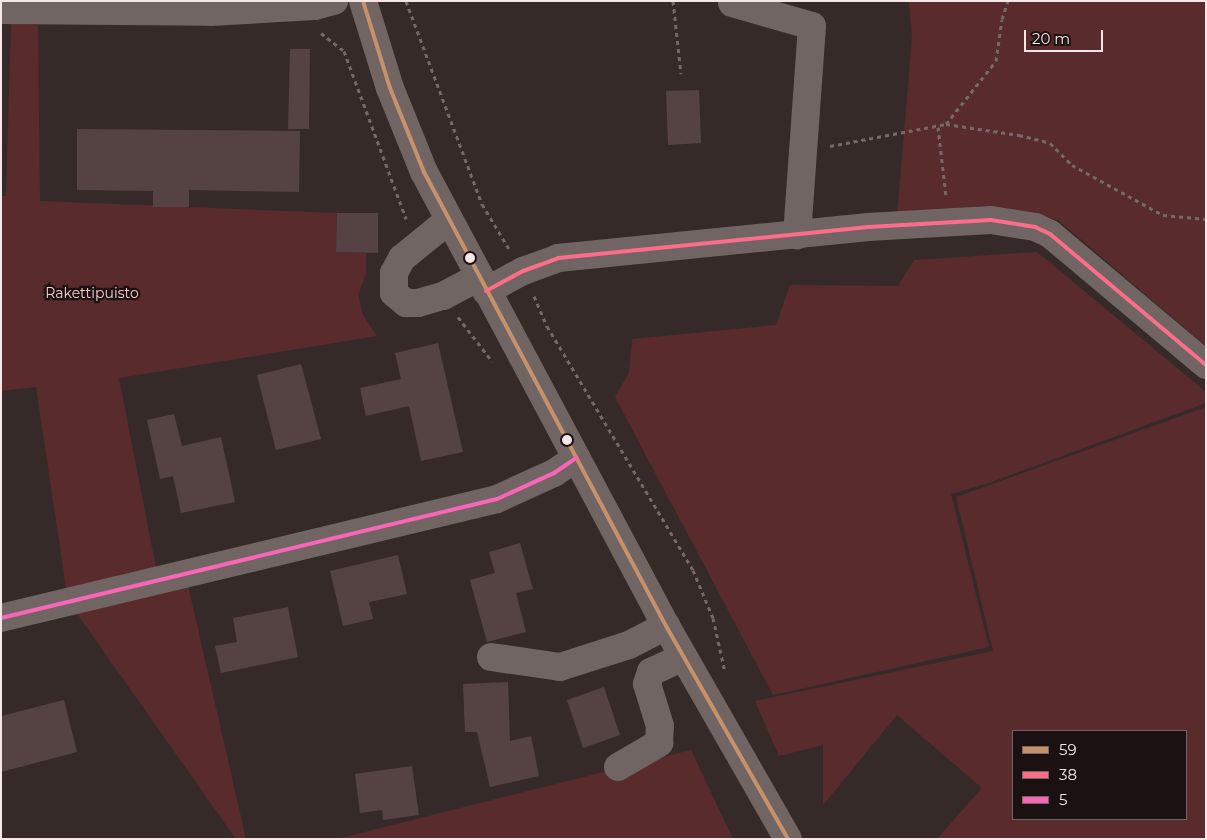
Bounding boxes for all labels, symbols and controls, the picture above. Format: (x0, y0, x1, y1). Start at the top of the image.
scale bar (1027, 20, 1106, 52)
text: 20 m (1032, 29, 1070, 48)
unlabelled marker (465, 253, 475, 263)
park label: Rakettipuisto (45, 285, 139, 301)
unlabelled marker (562, 435, 572, 445)
legend (1012, 730, 1187, 820)
text: 59 (1059, 740, 1077, 759)
text: 38 (1059, 765, 1077, 784)
text: 5 (1059, 790, 1068, 809)

